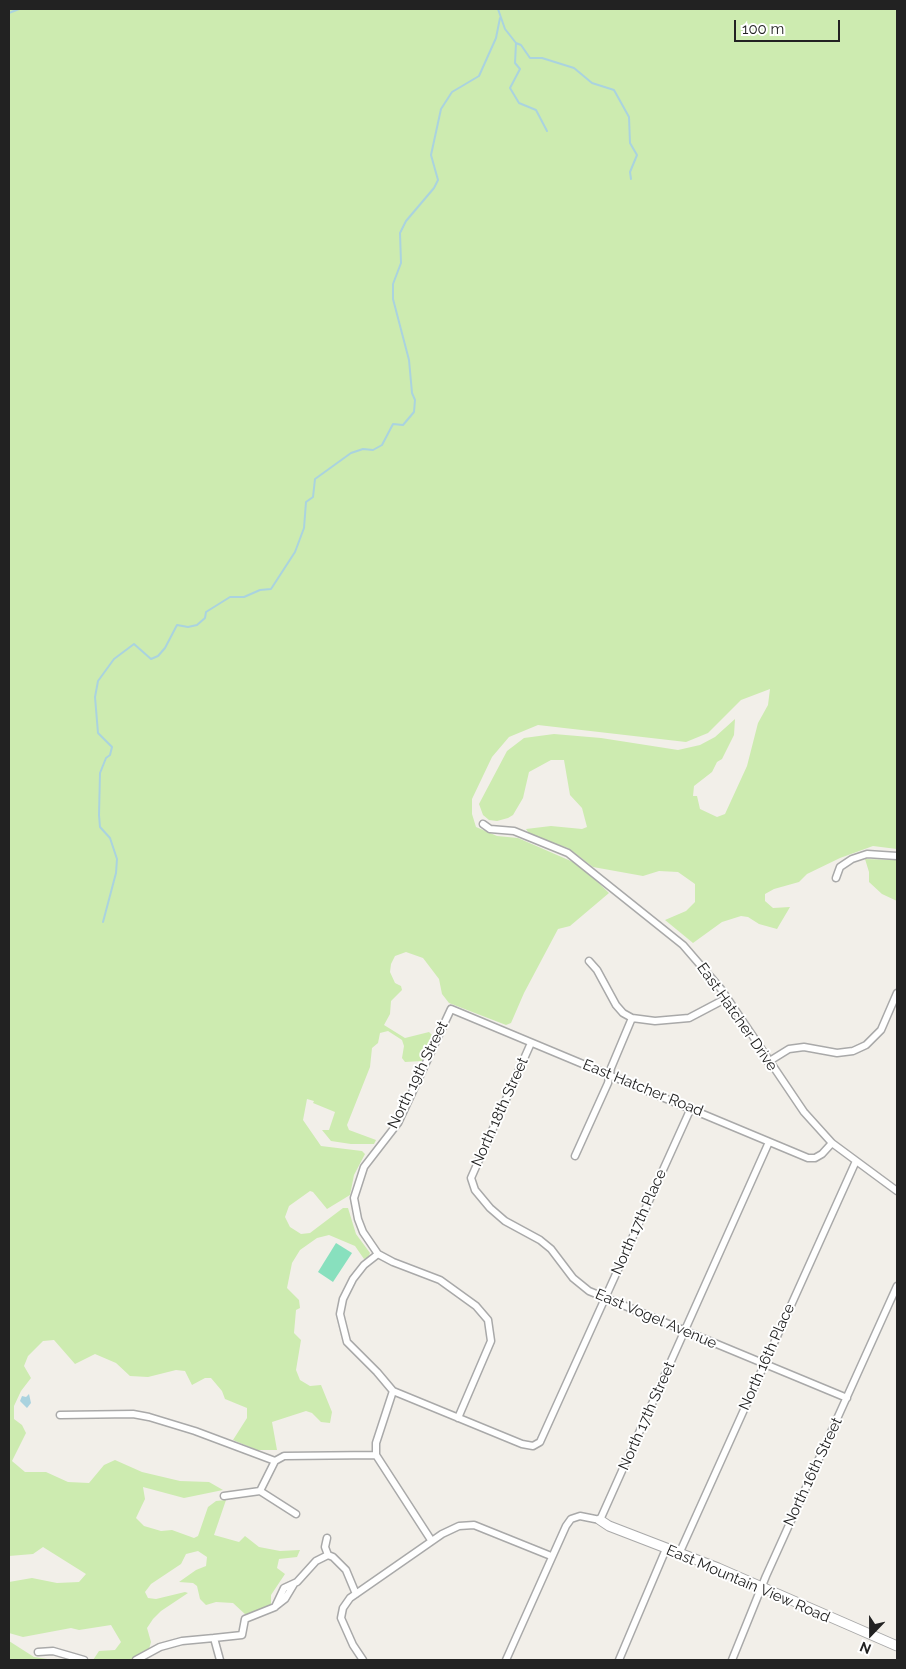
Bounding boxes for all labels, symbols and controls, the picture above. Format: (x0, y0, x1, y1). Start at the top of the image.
scale bar (736, 10, 842, 42)
text: 100 m (742, 20, 784, 38)
street label: East Hatcher Drive (693, 959, 781, 1075)
street label: North 19th Street (384, 1018, 452, 1132)
street label: North 18th Street (468, 1055, 532, 1169)
street label: East Hatcher Road (580, 1056, 706, 1120)
street label: North 17th Place (608, 1166, 670, 1278)
street label: East Vogel Avenue (593, 1285, 719, 1353)
street label: North 16th Place (735, 1301, 799, 1413)
street label: North 17th Street (615, 1359, 679, 1473)
street label: North 16th Street (780, 1415, 846, 1529)
street label: East Mountain View Road (663, 1541, 833, 1627)
north arrow (846, 1609, 896, 1659)
text: N (857, 1638, 873, 1657)

